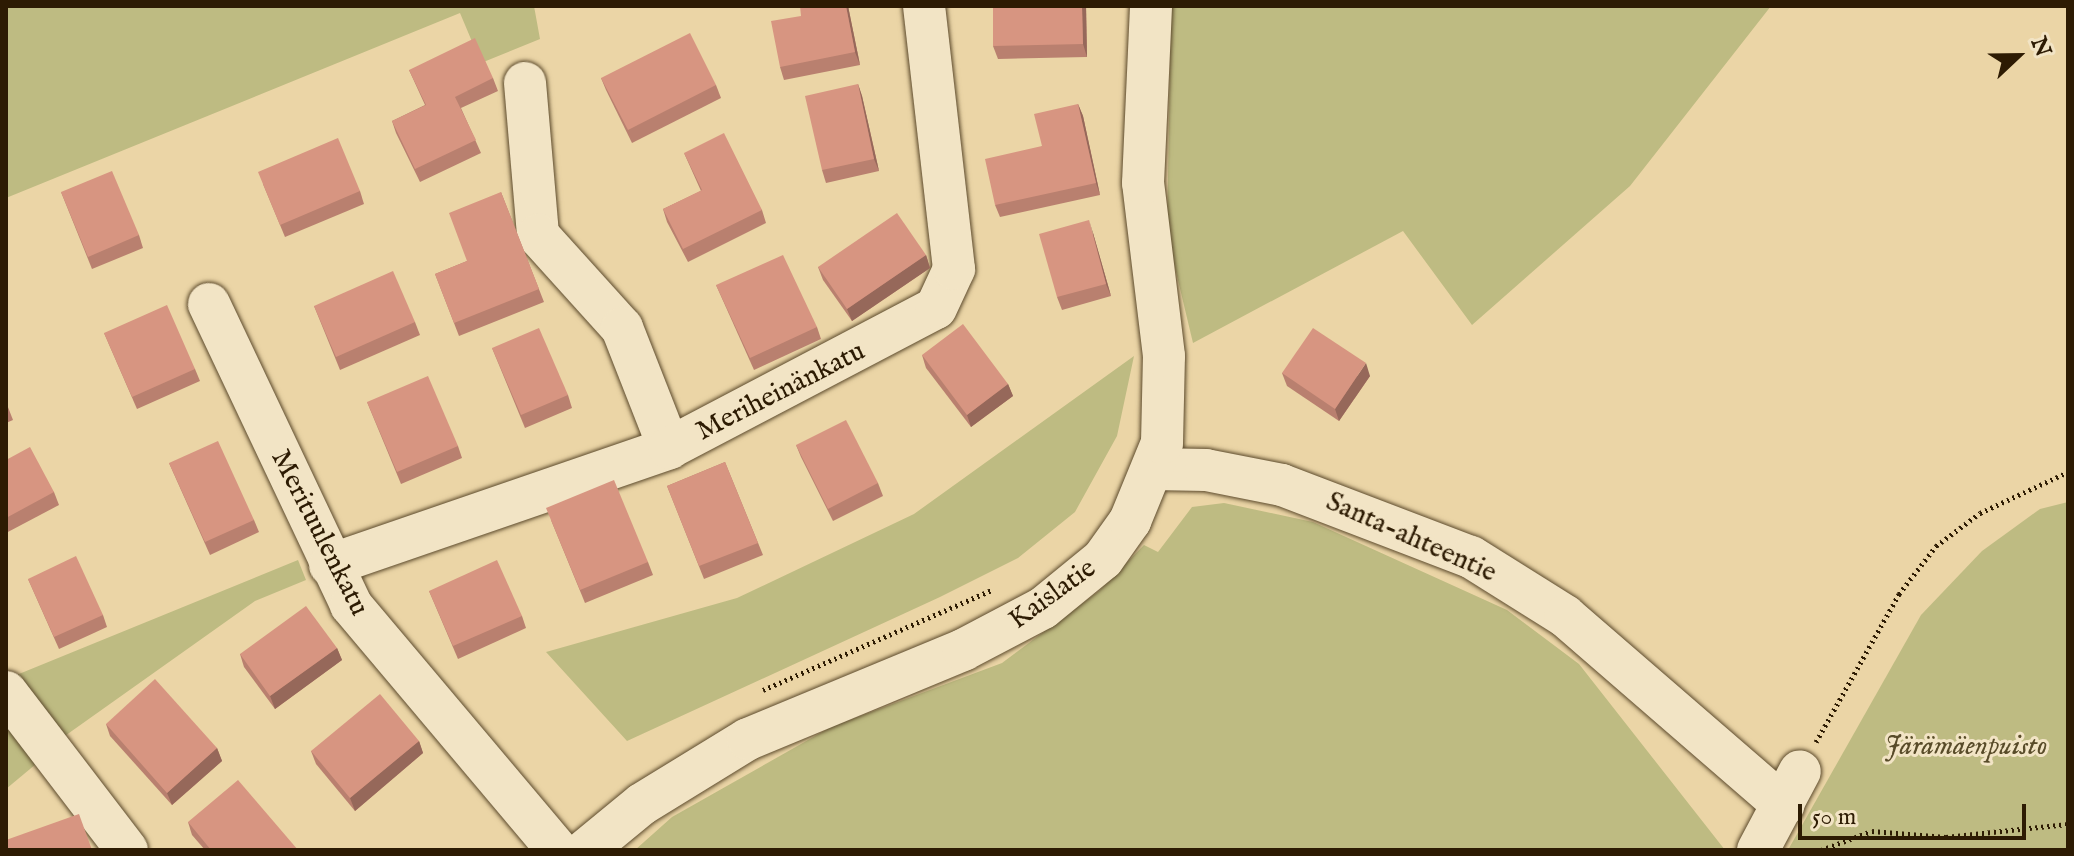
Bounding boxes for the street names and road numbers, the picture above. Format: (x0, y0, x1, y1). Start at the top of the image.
street label: Meriheinänkatu (691, 335, 871, 449)
street label: Merituulenkatu (263, 444, 375, 622)
street label: Santa-ahteentie (1321, 485, 1501, 591)
street label: Kaislatie (1003, 552, 1103, 638)

